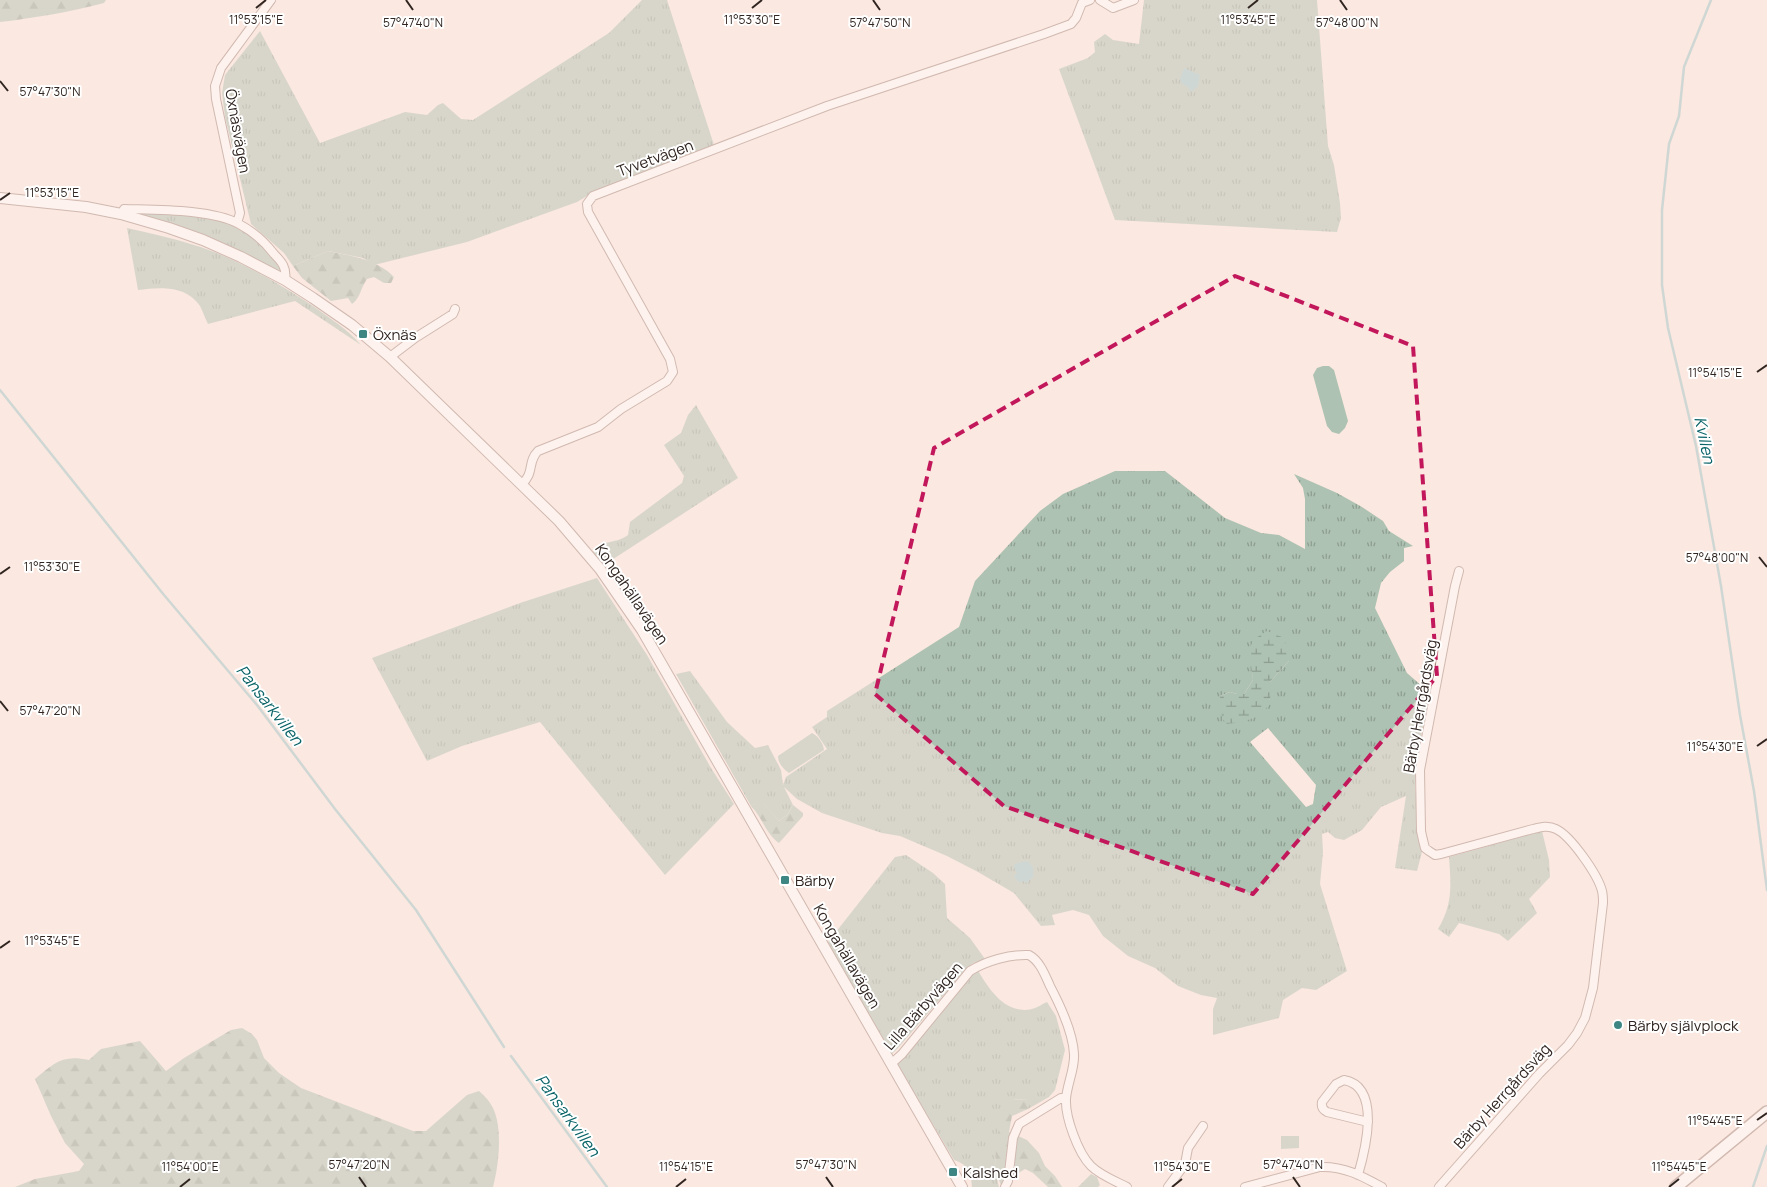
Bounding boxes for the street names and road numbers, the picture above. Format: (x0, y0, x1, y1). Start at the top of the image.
street label: Öxnäsvägen (220, 87, 256, 175)
street label: Tyvetvägen (614, 134, 696, 182)
street label: Kongahällavägen (590, 539, 674, 649)
street label: Bärby Herrgårdsväg (1398, 638, 1442, 774)
street label: Kongahällavägen (809, 900, 885, 1012)
street label: Lilla Bärbyvägen (879, 957, 967, 1055)
street label: Bärby Herrgårdsväg (1449, 1039, 1555, 1153)

